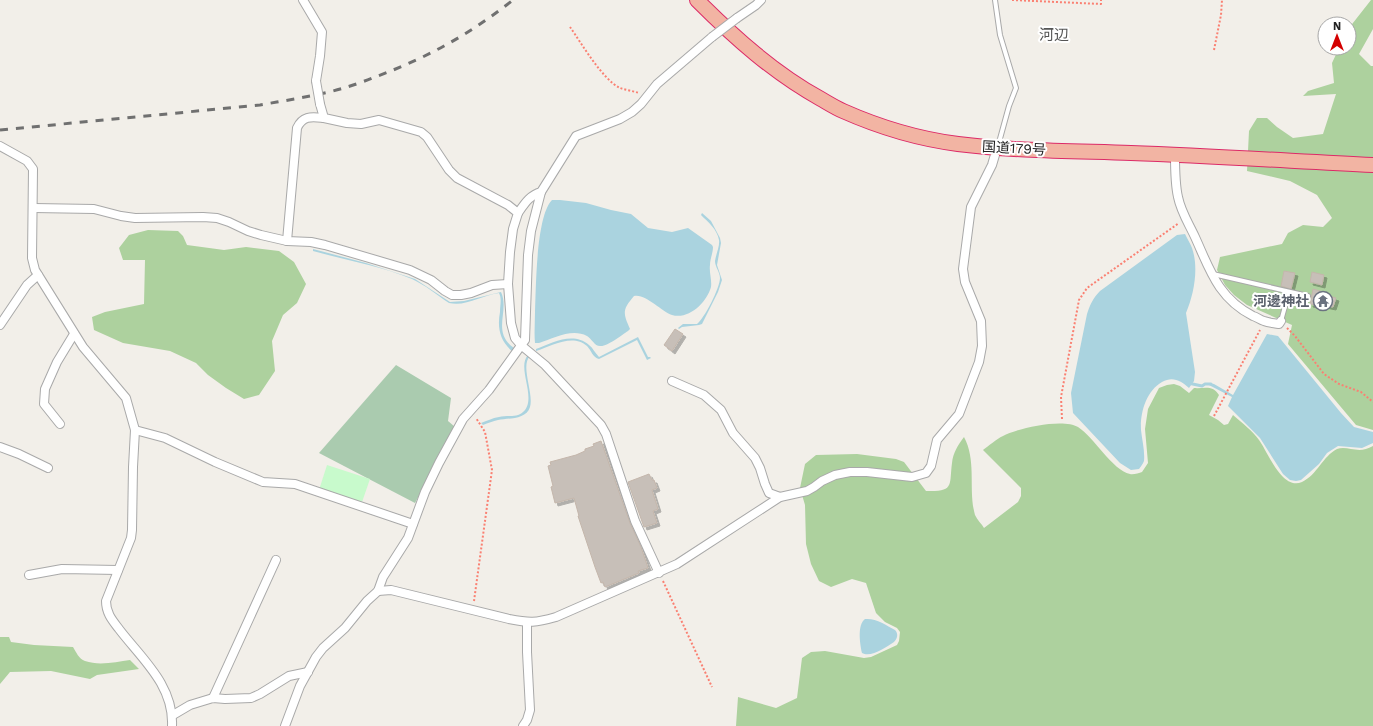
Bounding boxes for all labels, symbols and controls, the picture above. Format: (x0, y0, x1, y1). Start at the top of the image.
north arrow (1317, 16, 1357, 56)
text: N (1333, 20, 1341, 33)
district label: 河辺 (1039, 26, 1069, 44)
street label: 国道179号 (982, 138, 1046, 158)
temple icon: 河邊神社 (1312, 290, 1334, 312)
place label: 河邊神社 (1253, 293, 1309, 309)

